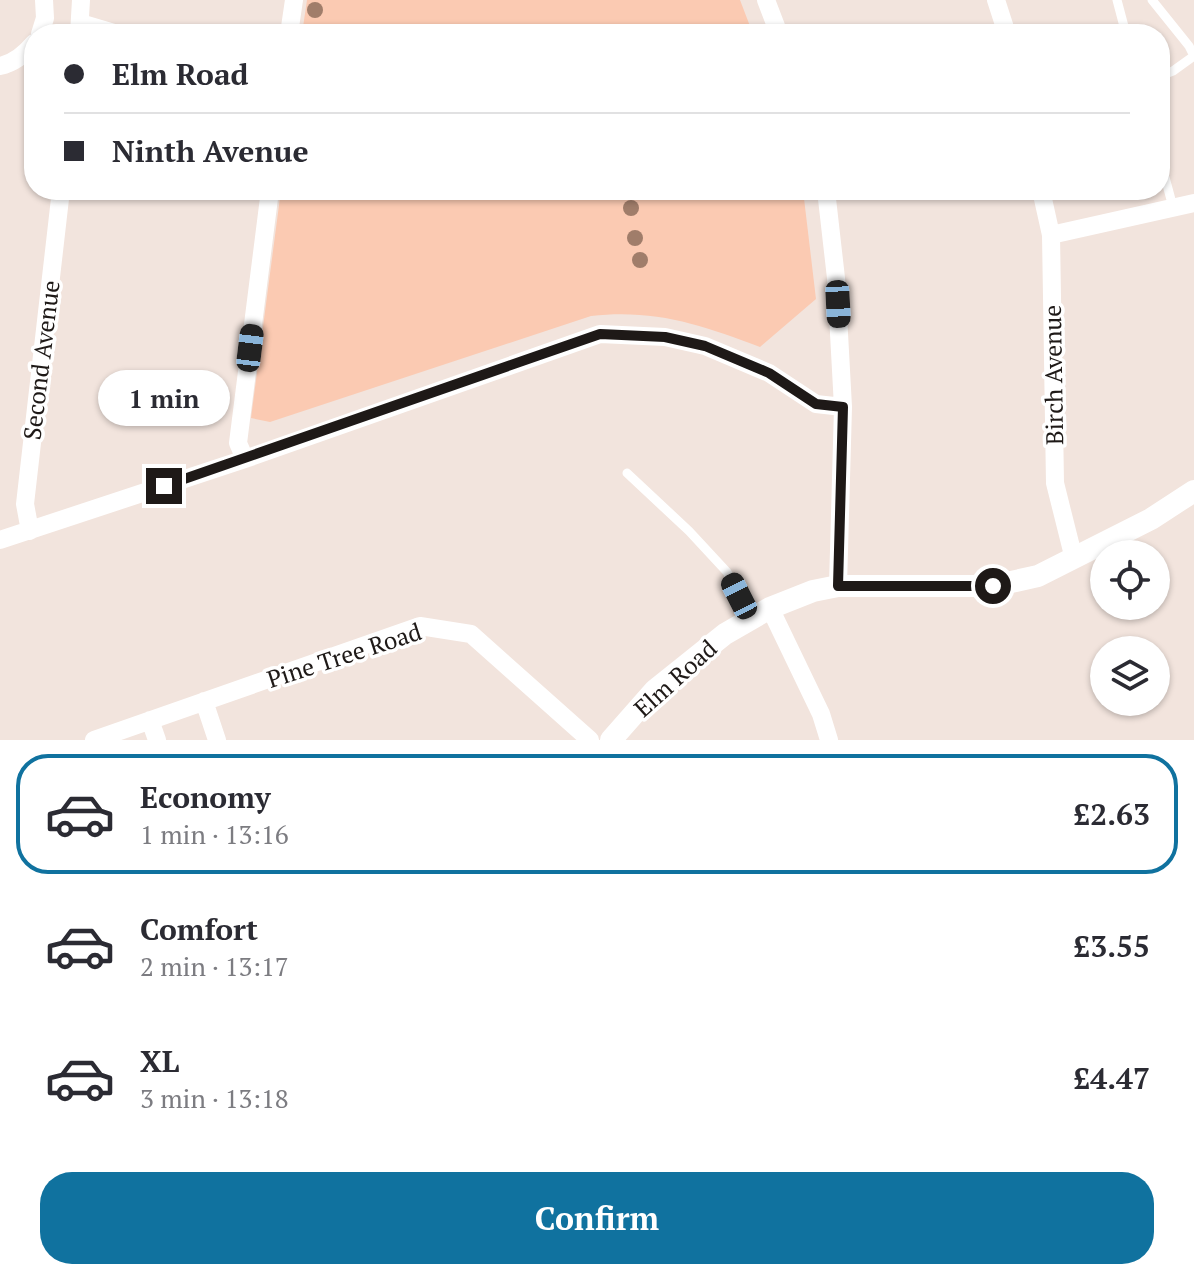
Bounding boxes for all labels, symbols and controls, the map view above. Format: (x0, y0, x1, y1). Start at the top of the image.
text: Elm Road (112, 54, 249, 94)
text: Ninth Avenue (112, 131, 309, 171)
street label: Second Avenue (15, 278, 67, 442)
car (825, 279, 851, 329)
street label: Birch Avenue (1036, 305, 1070, 445)
car (235, 323, 265, 373)
callout: 1 min (98, 370, 230, 426)
text: 1 min (128, 381, 200, 415)
route end (146, 468, 182, 504)
map controls (1090, 540, 1170, 716)
button: locate (1090, 540, 1170, 620)
route start (975, 568, 1011, 604)
car (717, 569, 761, 623)
street label: Pine Tree Road (263, 615, 425, 695)
street label: Elm Road (627, 632, 723, 724)
button: layers (1090, 636, 1170, 716)
text: Economy (140, 777, 271, 817)
icon: car (44, 778, 116, 850)
text: £2.63 (1073, 794, 1150, 834)
text: 1 min · 13:16 (140, 817, 289, 851)
text: Comfort (140, 909, 258, 949)
icon: car (44, 910, 116, 982)
text: £3.55 (1073, 926, 1150, 966)
text: 2 min · 13:17 (140, 949, 289, 983)
text: XL (140, 1041, 179, 1081)
icon: car (44, 1042, 116, 1114)
text: £4.47 (1073, 1058, 1150, 1098)
text: 3 min · 13:18 (140, 1081, 289, 1115)
button: Confirm (40, 1172, 1154, 1264)

